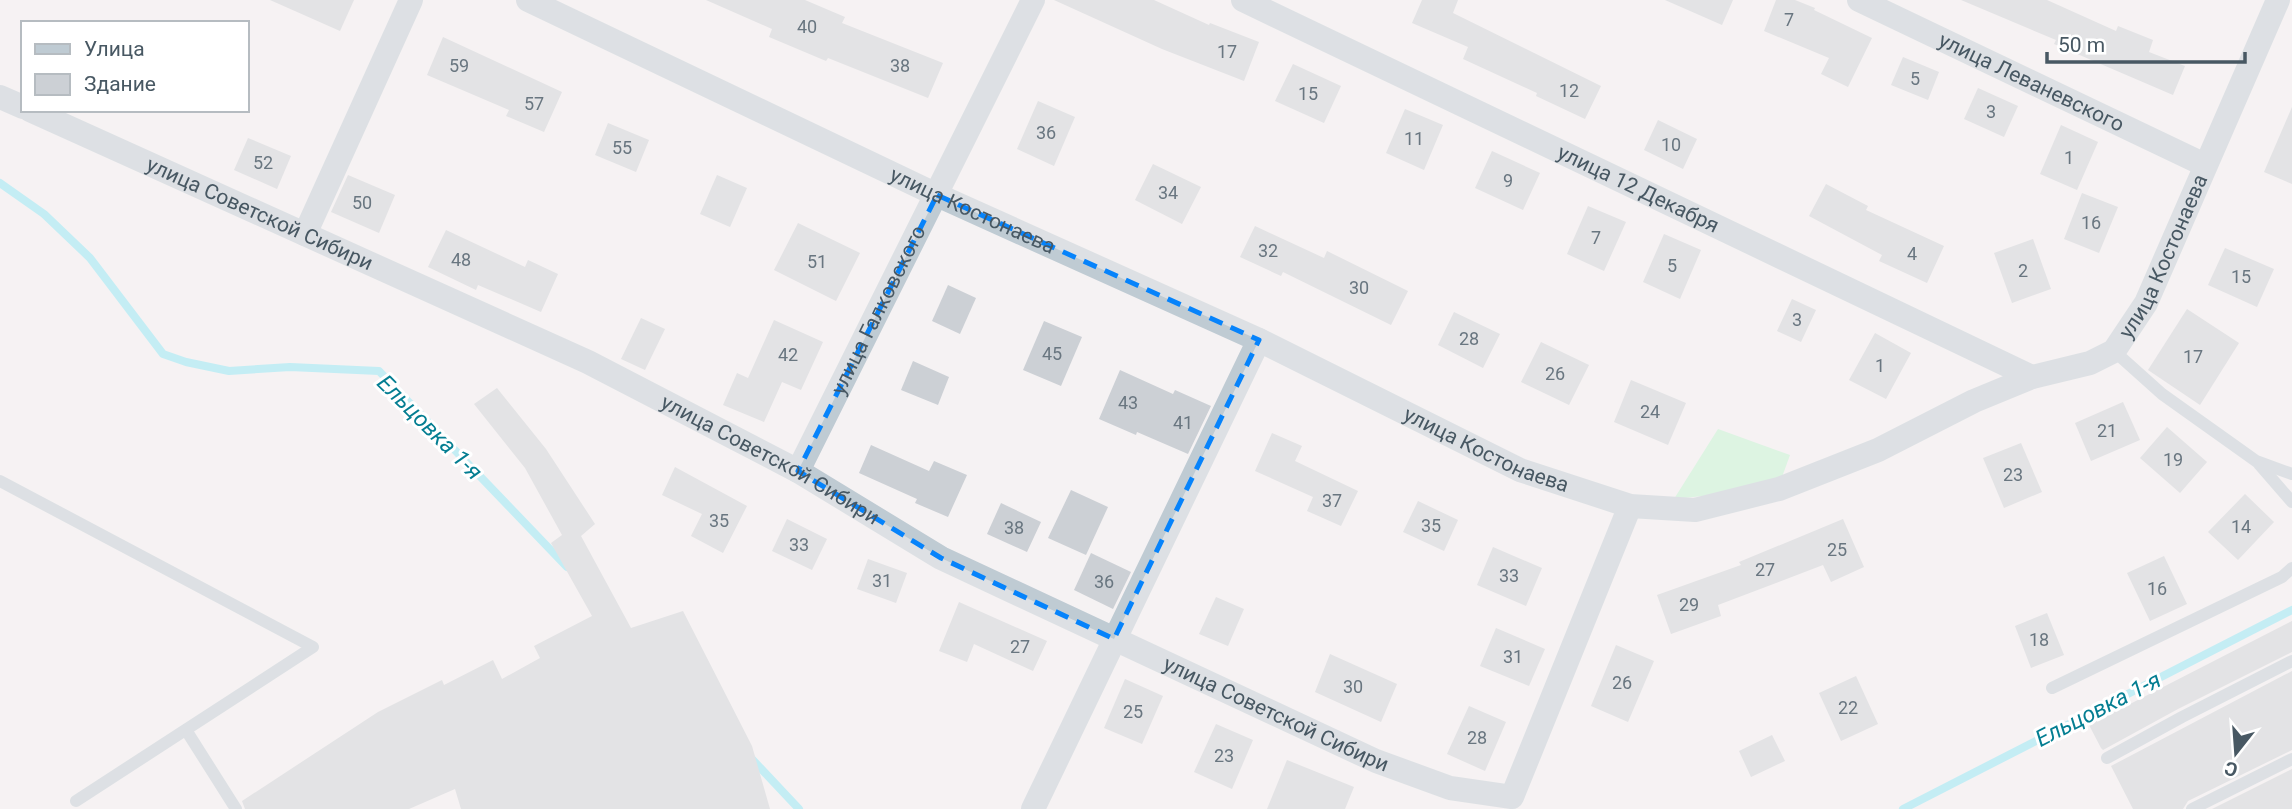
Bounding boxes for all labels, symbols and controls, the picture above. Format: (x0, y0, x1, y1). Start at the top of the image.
house number: 7 (1784, 9, 1794, 30)
house number: 40 (797, 16, 817, 37)
legend (21, 21, 248, 112)
scale bar (2047, 21, 2245, 65)
street label: улица Леваневского (1935, 28, 2128, 137)
text: 50 m (2058, 33, 2105, 57)
text: Улица (84, 37, 145, 61)
house number: 17 (1217, 41, 1237, 62)
house number: 59 (449, 55, 469, 76)
house number: 38 (890, 55, 910, 76)
house number: 5 (1910, 68, 1920, 89)
text: Здание (84, 72, 156, 96)
house number: 12 (1559, 80, 1579, 101)
house number: 15 (1298, 83, 1318, 104)
house number: 57 (524, 93, 544, 114)
house number: 3 (1986, 101, 1996, 122)
house number: 36 (1036, 122, 1056, 143)
house number: 11 (1404, 128, 1424, 149)
house number: 10 (1661, 134, 1681, 155)
house number: 55 (612, 137, 632, 158)
street label: улица 12 Декабря (1554, 140, 1723, 238)
house number: 1 (2064, 147, 2074, 168)
street label: улица Советской Сибири (143, 152, 377, 275)
house number: 52 (253, 152, 273, 173)
street label: улица Костонаева (886, 162, 1059, 259)
house number: 9 (1503, 170, 1513, 191)
street label: улица Костонаева (2114, 171, 2213, 343)
house number: 34 (1158, 182, 1178, 203)
house number: 50 (352, 192, 372, 213)
house number: 16 (2081, 212, 2101, 233)
street label: улица Галковского (826, 221, 931, 398)
house number: 7 (1591, 227, 1601, 248)
house number: 32 (1258, 240, 1278, 261)
house number: 4 (1907, 243, 1917, 264)
house number: 48 (451, 249, 471, 270)
house number: 51 (807, 251, 827, 272)
house number: 5 (1667, 255, 1677, 276)
house number: 2 (2018, 260, 2028, 281)
house number: 15 (2231, 266, 2251, 287)
house number: 30 (1349, 277, 1369, 298)
house number: 3 (1792, 309, 1802, 330)
house number: 28 (1459, 328, 1479, 349)
house number: 45 (1042, 343, 1062, 364)
house number: 42 (778, 344, 798, 365)
house number: 17 (2183, 346, 2203, 367)
house number: 1 (1875, 355, 1885, 376)
house number: 26 (1545, 363, 1565, 384)
water label: Ельцовка 1-я (372, 369, 488, 485)
street label: улица Советской Сибири (657, 390, 884, 530)
house number: 43 (1118, 392, 1138, 413)
house number: 24 (1640, 401, 1660, 422)
street label: улица Костонаева (1400, 402, 1572, 497)
house number: 41 (1173, 412, 1193, 433)
house number: 21 (2097, 420, 2117, 441)
house number: 19 (2163, 449, 2183, 470)
house number: 23 (2003, 464, 2023, 485)
house number: 37 (1322, 490, 1342, 511)
house number: 35 (709, 510, 729, 531)
house number: 35 (1421, 515, 1441, 536)
house number: 14 (2231, 516, 2251, 537)
house number: 38 (1004, 517, 1024, 538)
house number: 33 (789, 534, 809, 555)
house number: 25 (1827, 539, 1847, 560)
house number: 27 (1755, 559, 1775, 580)
house number: 33 (1499, 565, 1519, 586)
house number: 31 (872, 570, 892, 591)
house number: 36 (1094, 571, 1114, 592)
house number: 16 (2147, 578, 2167, 599)
house number: 29 (1679, 594, 1699, 615)
house number: 18 (2029, 629, 2049, 650)
house number: 27 (1010, 636, 1030, 657)
house number: 31 (1503, 646, 1523, 667)
street label: улица Советской Сибири (1160, 652, 1392, 777)
water label: Ельцовка 1-я (2031, 666, 2165, 753)
house number: 26 (1612, 672, 1632, 693)
house number: 30 (1343, 676, 1363, 697)
house number: 22 (1838, 697, 1858, 718)
house number: 25 (1123, 701, 1143, 722)
north arrow (2201, 718, 2271, 788)
house number: 28 (1467, 727, 1487, 748)
house number: 23 (1214, 745, 1234, 766)
text: С (2222, 756, 2240, 782)

